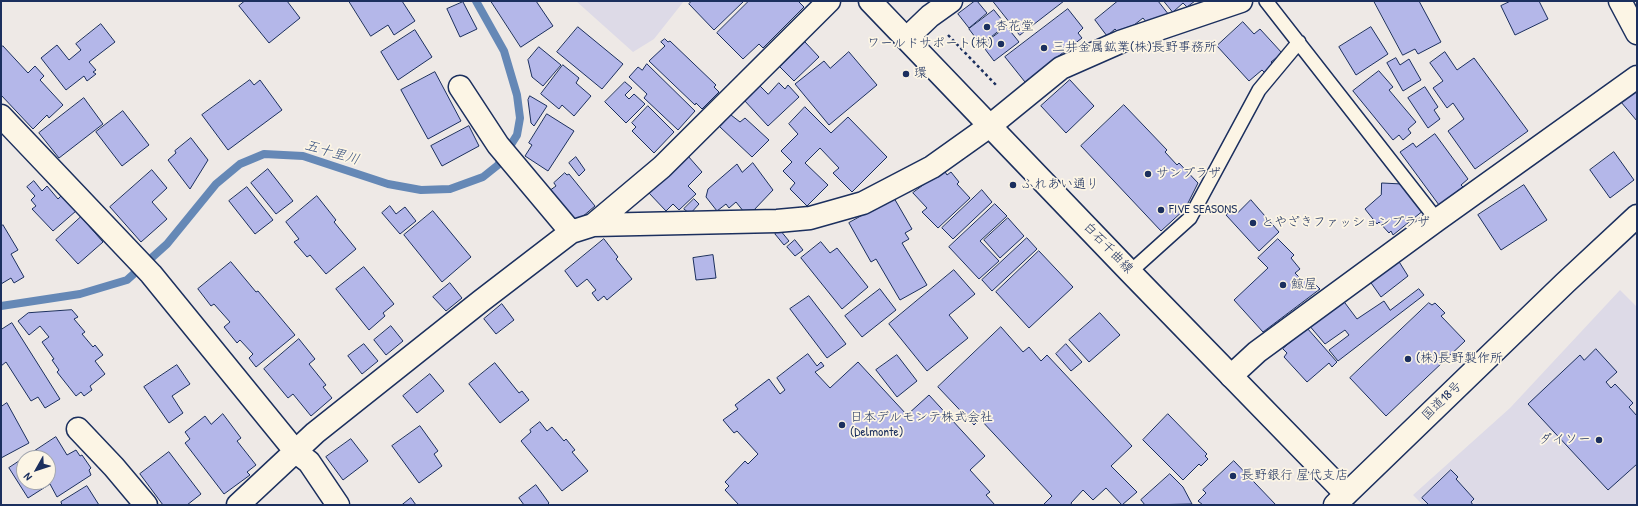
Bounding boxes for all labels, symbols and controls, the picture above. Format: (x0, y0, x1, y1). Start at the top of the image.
place label: 杏花堂 (995, 19, 1034, 35)
marker: 杏花堂 (982, 22, 992, 32)
place label: ワールドサポート(株) (867, 36, 993, 52)
marker: ワールドサポート(株) (996, 39, 1006, 49)
place label: 三井金属鉱業(株)長野事務所 (1052, 40, 1217, 56)
marker: 三井金属鉱業(株)長野事務所 (1039, 43, 1049, 53)
place label: 環 (914, 66, 927, 82)
marker: 環 (901, 69, 911, 79)
water label: 五十里川 (303, 137, 361, 169)
place label: サンプラザ (1156, 166, 1221, 182)
marker: サンプラザ (1143, 169, 1153, 179)
place label: ふれあい通り (1021, 177, 1099, 193)
marker: ふれあい通り (1008, 180, 1018, 190)
place label: FIVE SEASONS (1169, 202, 1237, 218)
marker: FIVE SEASONS (1156, 205, 1166, 215)
place label: とやざきファッションプラザ (1261, 215, 1430, 231)
marker: とやざきファッションプラザ (1248, 218, 1258, 228)
street label: 白石千曲線 (1080, 219, 1136, 277)
place label: 鯨屋 (1291, 277, 1317, 293)
marker: 鯨屋 (1278, 280, 1288, 290)
place label: (株)長野製作所 (1416, 351, 1503, 367)
marker: (株)長野製作所 (1403, 354, 1413, 364)
street label: 国道18号 (1419, 378, 1465, 424)
place label: 日本デルモンテ株式会社 (Delmonte) (850, 410, 993, 441)
marker: 日本デルモンテ株式会社 (Delmonte) (837, 420, 847, 430)
place label: ダイソー (1539, 432, 1591, 448)
marker: ダイソー (1594, 435, 1604, 445)
north arrow (16, 450, 56, 490)
place label: 長野銀行 屋代支店 (1241, 468, 1348, 484)
text: N (20, 470, 35, 484)
marker: 長野銀行 屋代支店 (1228, 471, 1238, 481)

